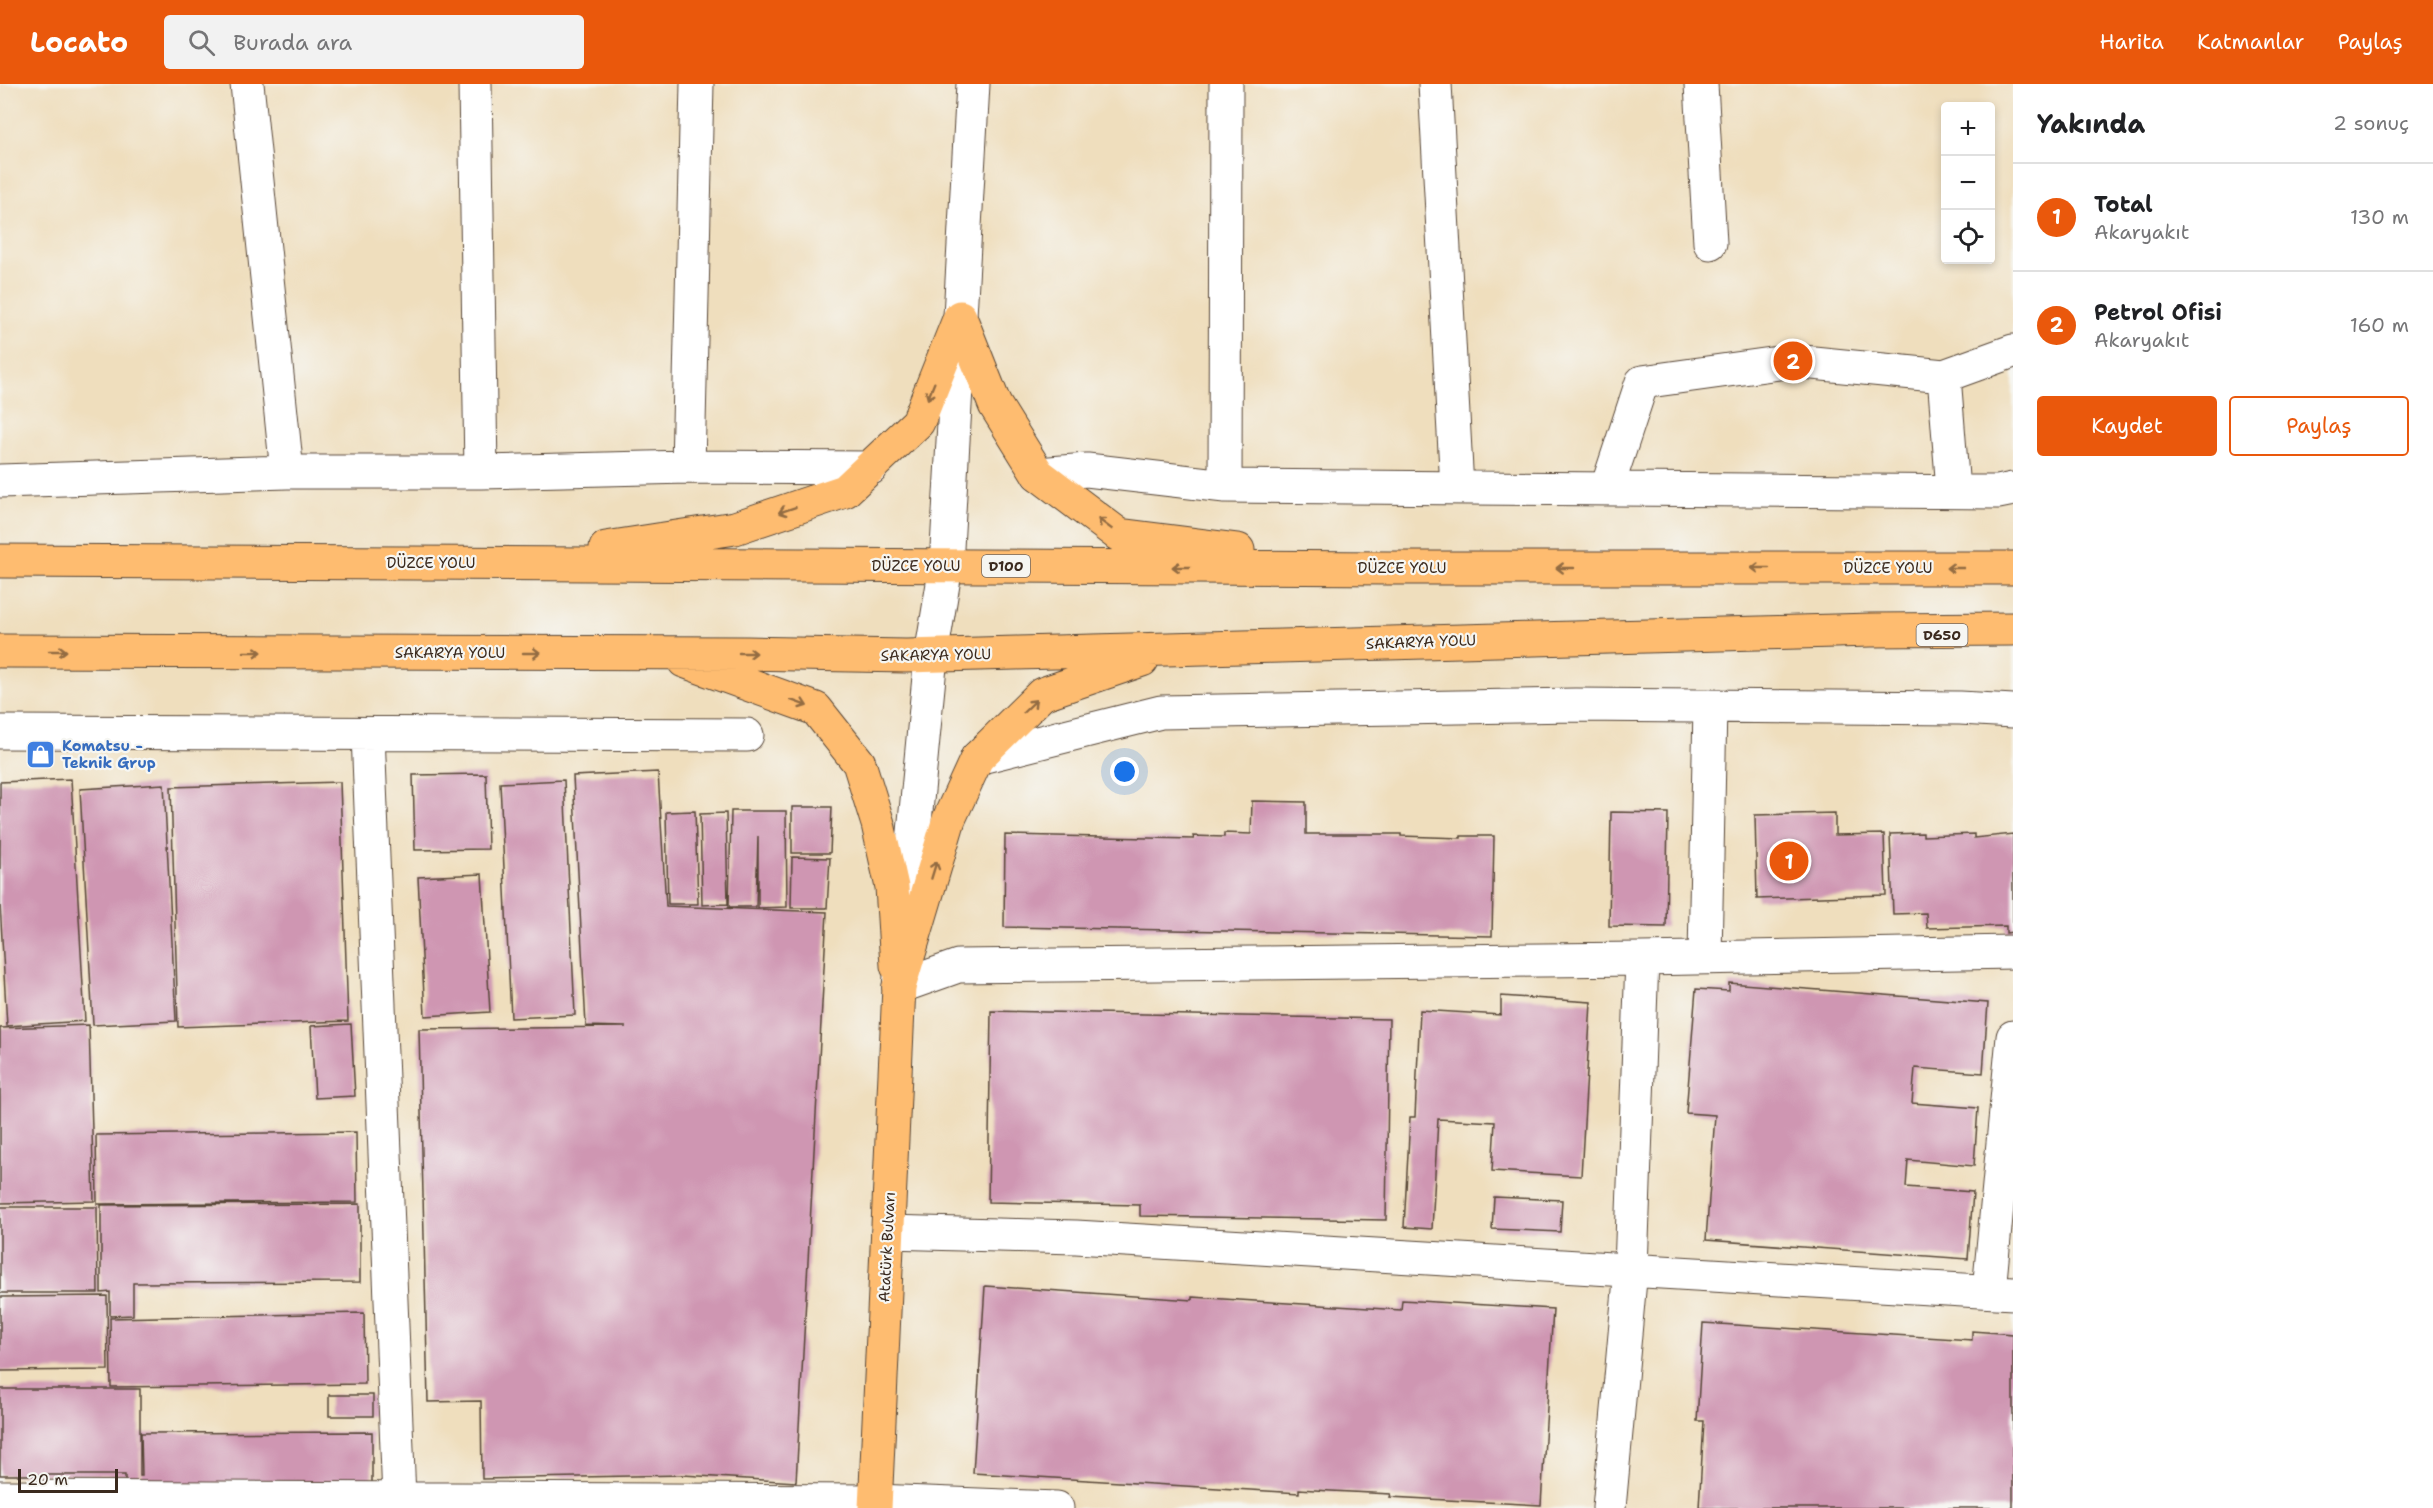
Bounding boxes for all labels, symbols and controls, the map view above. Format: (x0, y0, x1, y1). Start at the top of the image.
search box (164, 15, 584, 69)
text: Locato (30, 23, 128, 61)
icon: search (185, 26, 218, 59)
text: Burada ara (233, 28, 352, 57)
text: Harita (2099, 28, 2164, 56)
text: Katmanlar (2197, 28, 2304, 56)
text: Paylaş (2337, 28, 2403, 56)
map controls (1941, 102, 1995, 264)
button: + (1941, 102, 1995, 156)
text: Yakında (2037, 106, 2145, 141)
text: 2 sonuç (2333, 110, 2409, 136)
button: − (1941, 156, 1995, 210)
text: Total (2094, 190, 2153, 219)
text: 1 (2052, 204, 2061, 230)
text: 130 m (2350, 204, 2409, 230)
button: locate (1941, 210, 1995, 264)
text: Akaryakıt (2094, 219, 2189, 245)
text: Petrol Ofisi (2094, 298, 2222, 327)
text: 2 (2050, 312, 2064, 338)
text: 160 m (2350, 312, 2409, 338)
text: Akaryakıt (2094, 327, 2189, 353)
pin: 2 (1774, 338, 1812, 384)
one-way arrow (925, 381, 936, 400)
button: Kaydet (2037, 396, 2217, 456)
button: Paylaş (2229, 396, 2409, 456)
one-way arrow (778, 505, 797, 516)
one-way arrow (1097, 518, 1113, 531)
street label: DÜZCE YOLU (386, 553, 476, 573)
road number: D100 (982, 555, 1030, 577)
street label: DÜZCE YOLU (871, 556, 961, 576)
street label: DÜZCE YOLU (1357, 558, 1447, 578)
street label: DÜZCE YOLU (1843, 558, 1933, 578)
one-way arrow (1171, 561, 1191, 573)
one-way arrow (1555, 562, 1575, 574)
one-way arrow (1750, 562, 1770, 574)
one-way arrow (1945, 562, 1965, 574)
road number: D650 (1916, 624, 1968, 646)
street label: SAKARYA YOLU (1365, 630, 1477, 654)
street label: SAKARYA YOLU (395, 643, 505, 663)
street label: SAKARYA YOLU (881, 644, 991, 666)
one-way arrow (48, 645, 68, 657)
one-way arrow (243, 646, 263, 658)
one-way arrow (522, 647, 542, 659)
one-way arrow (738, 647, 758, 659)
one-way arrow (789, 699, 808, 710)
one-way arrow (1023, 699, 1038, 713)
place label: Komatsu - Teknik Grup (62, 736, 156, 773)
shop icon: Komatsu - Teknik Grup (25, 739, 57, 771)
your location (1110, 757, 1139, 786)
pin: 1 (1770, 838, 1808, 884)
one-way arrow (929, 861, 940, 880)
street label: Atatürk Bulvarı (874, 1191, 900, 1303)
scale bar (18, 1466, 118, 1494)
text: 20 m (27, 1469, 68, 1490)

